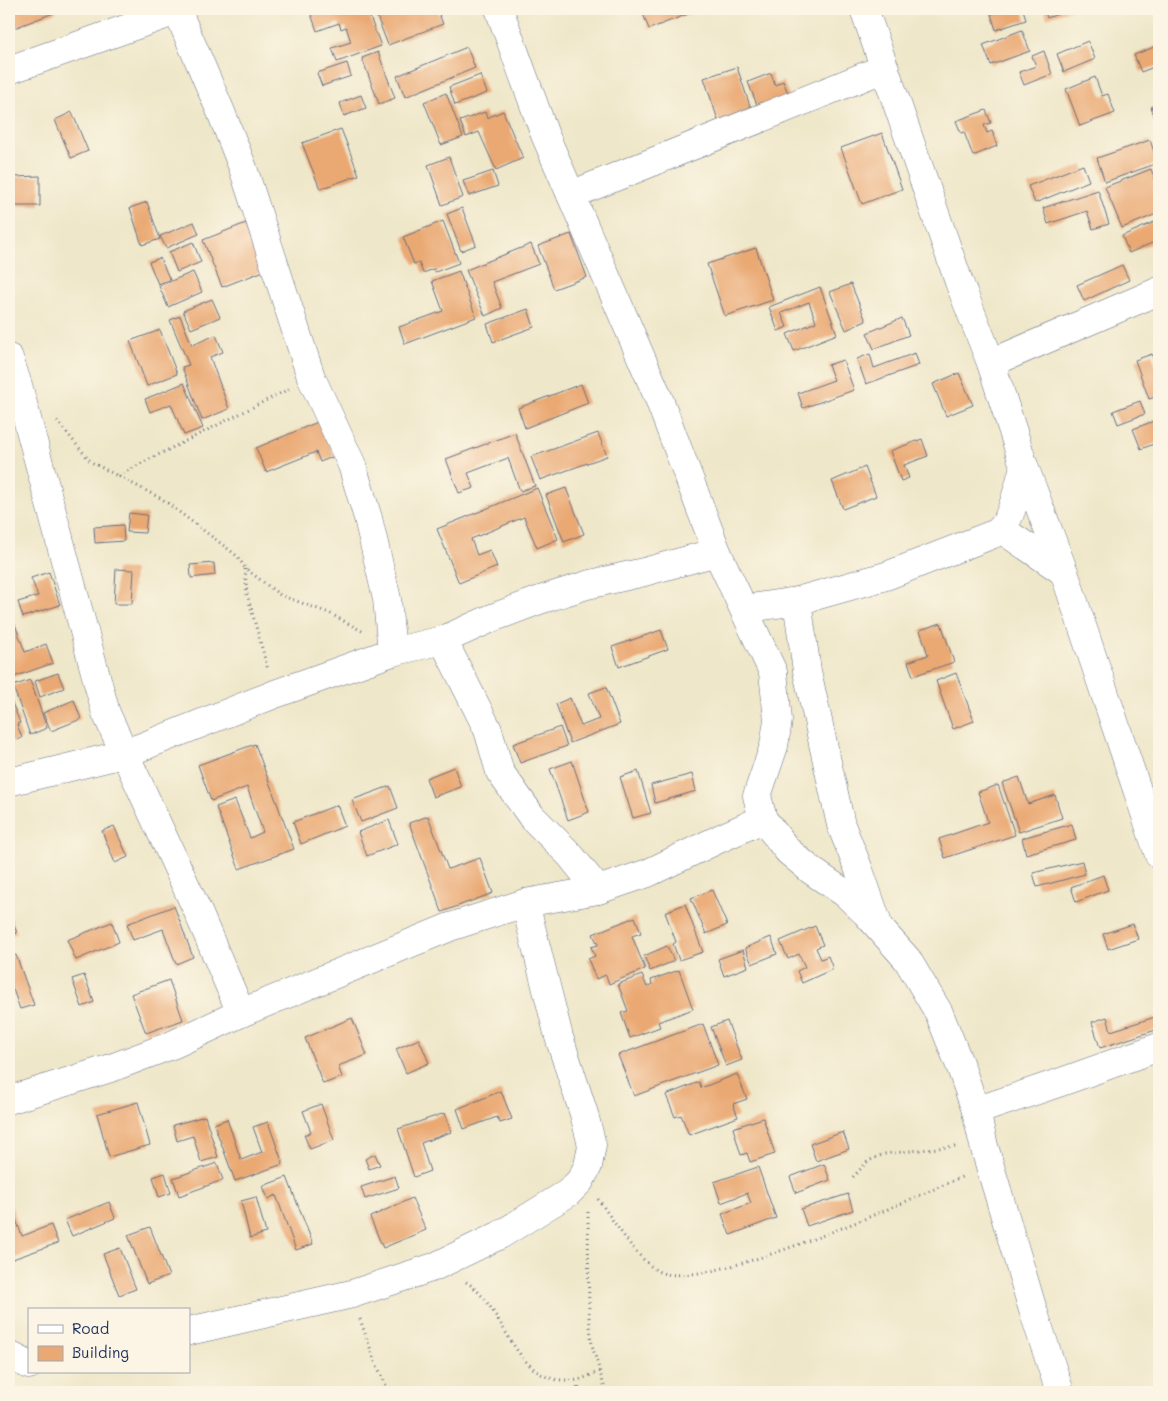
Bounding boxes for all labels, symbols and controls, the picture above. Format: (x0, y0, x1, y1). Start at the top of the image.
legend (28, 1308, 190, 1374)
text: Road (72, 1318, 109, 1338)
text: Building (72, 1342, 129, 1362)

